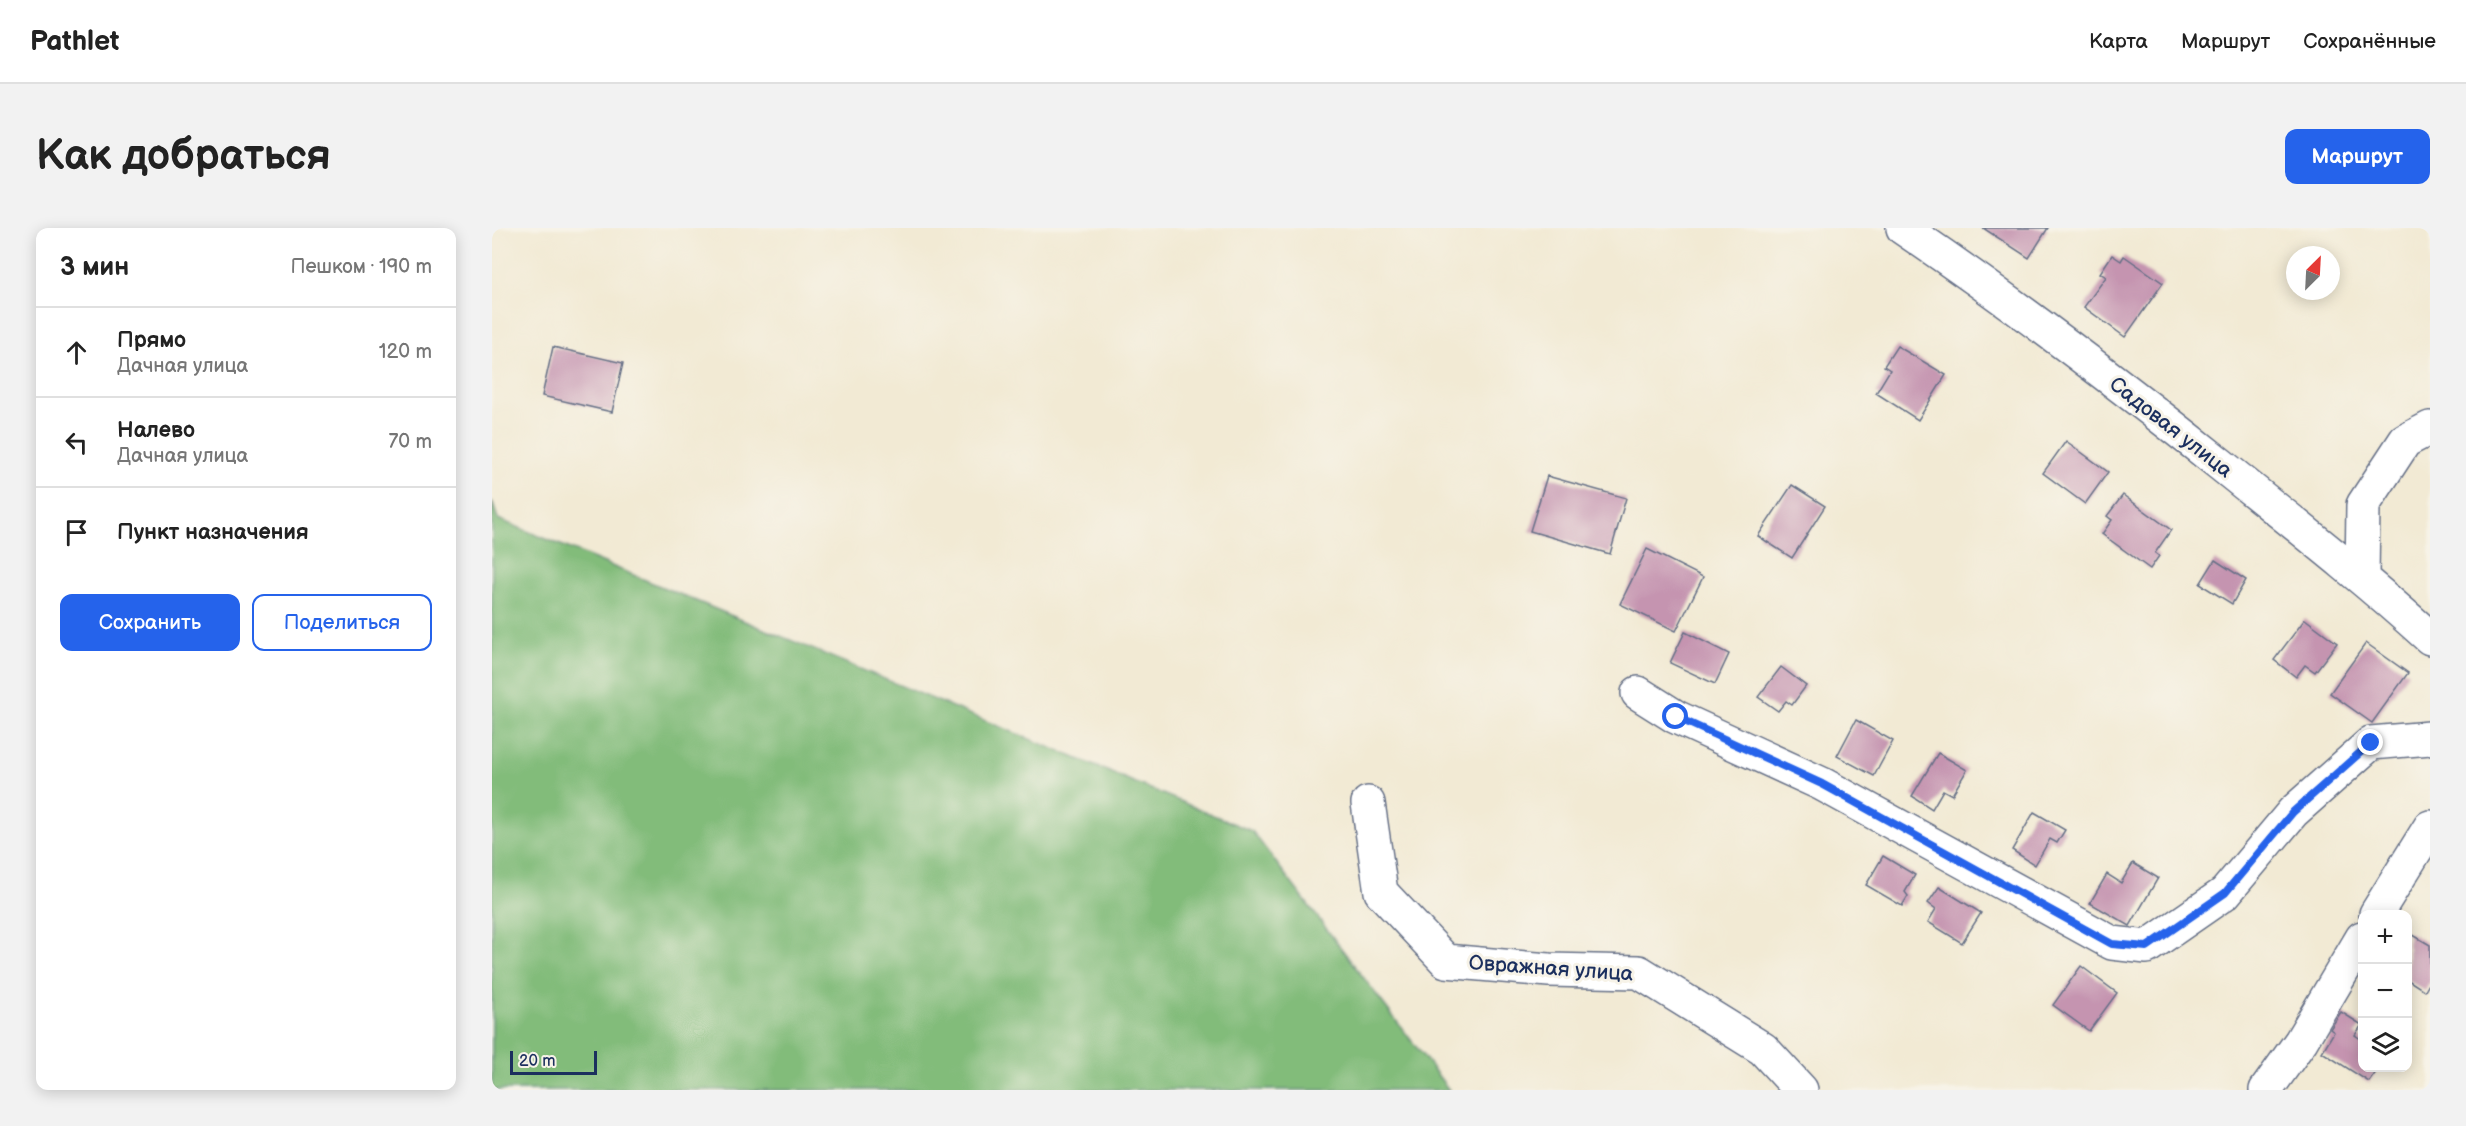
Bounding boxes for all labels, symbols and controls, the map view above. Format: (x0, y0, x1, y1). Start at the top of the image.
text: Pathlet (30, 25, 119, 58)
text: Карта (2089, 29, 2148, 54)
text: Маршрут (2181, 29, 2270, 54)
text: Сохранённые (2303, 29, 2436, 54)
button: Маршрут (2285, 129, 2430, 184)
text: Как добраться (36, 131, 331, 182)
north arrow (2286, 246, 2340, 300)
text: 3 мин (60, 252, 129, 283)
text: Пешком · 190 m (291, 255, 432, 279)
text: Прямо (117, 327, 186, 354)
icon: ahead (60, 336, 93, 369)
text: 120 m (379, 340, 432, 364)
text: Дачная улица (117, 354, 248, 378)
street label: Садовая улица (2104, 372, 2238, 484)
text: Налево (117, 417, 195, 444)
icon: left (60, 426, 93, 459)
text: 70 m (388, 430, 432, 454)
text: Дачная улица (117, 444, 248, 468)
icon: arrive (60, 516, 93, 549)
text: Пункт назначения (117, 519, 309, 546)
button: Сохранить (60, 594, 240, 651)
button: Поделиться (252, 594, 432, 651)
route start (1662, 703, 1688, 729)
route end (2357, 729, 2383, 755)
map controls (2358, 910, 2412, 1072)
button: + (2358, 910, 2412, 964)
street label: Овражная улица (1468, 950, 1635, 987)
button: − (2358, 964, 2412, 1018)
button: layers (2358, 1018, 2412, 1072)
scale bar (510, 1048, 597, 1076)
text: 20 m (519, 1052, 555, 1071)

